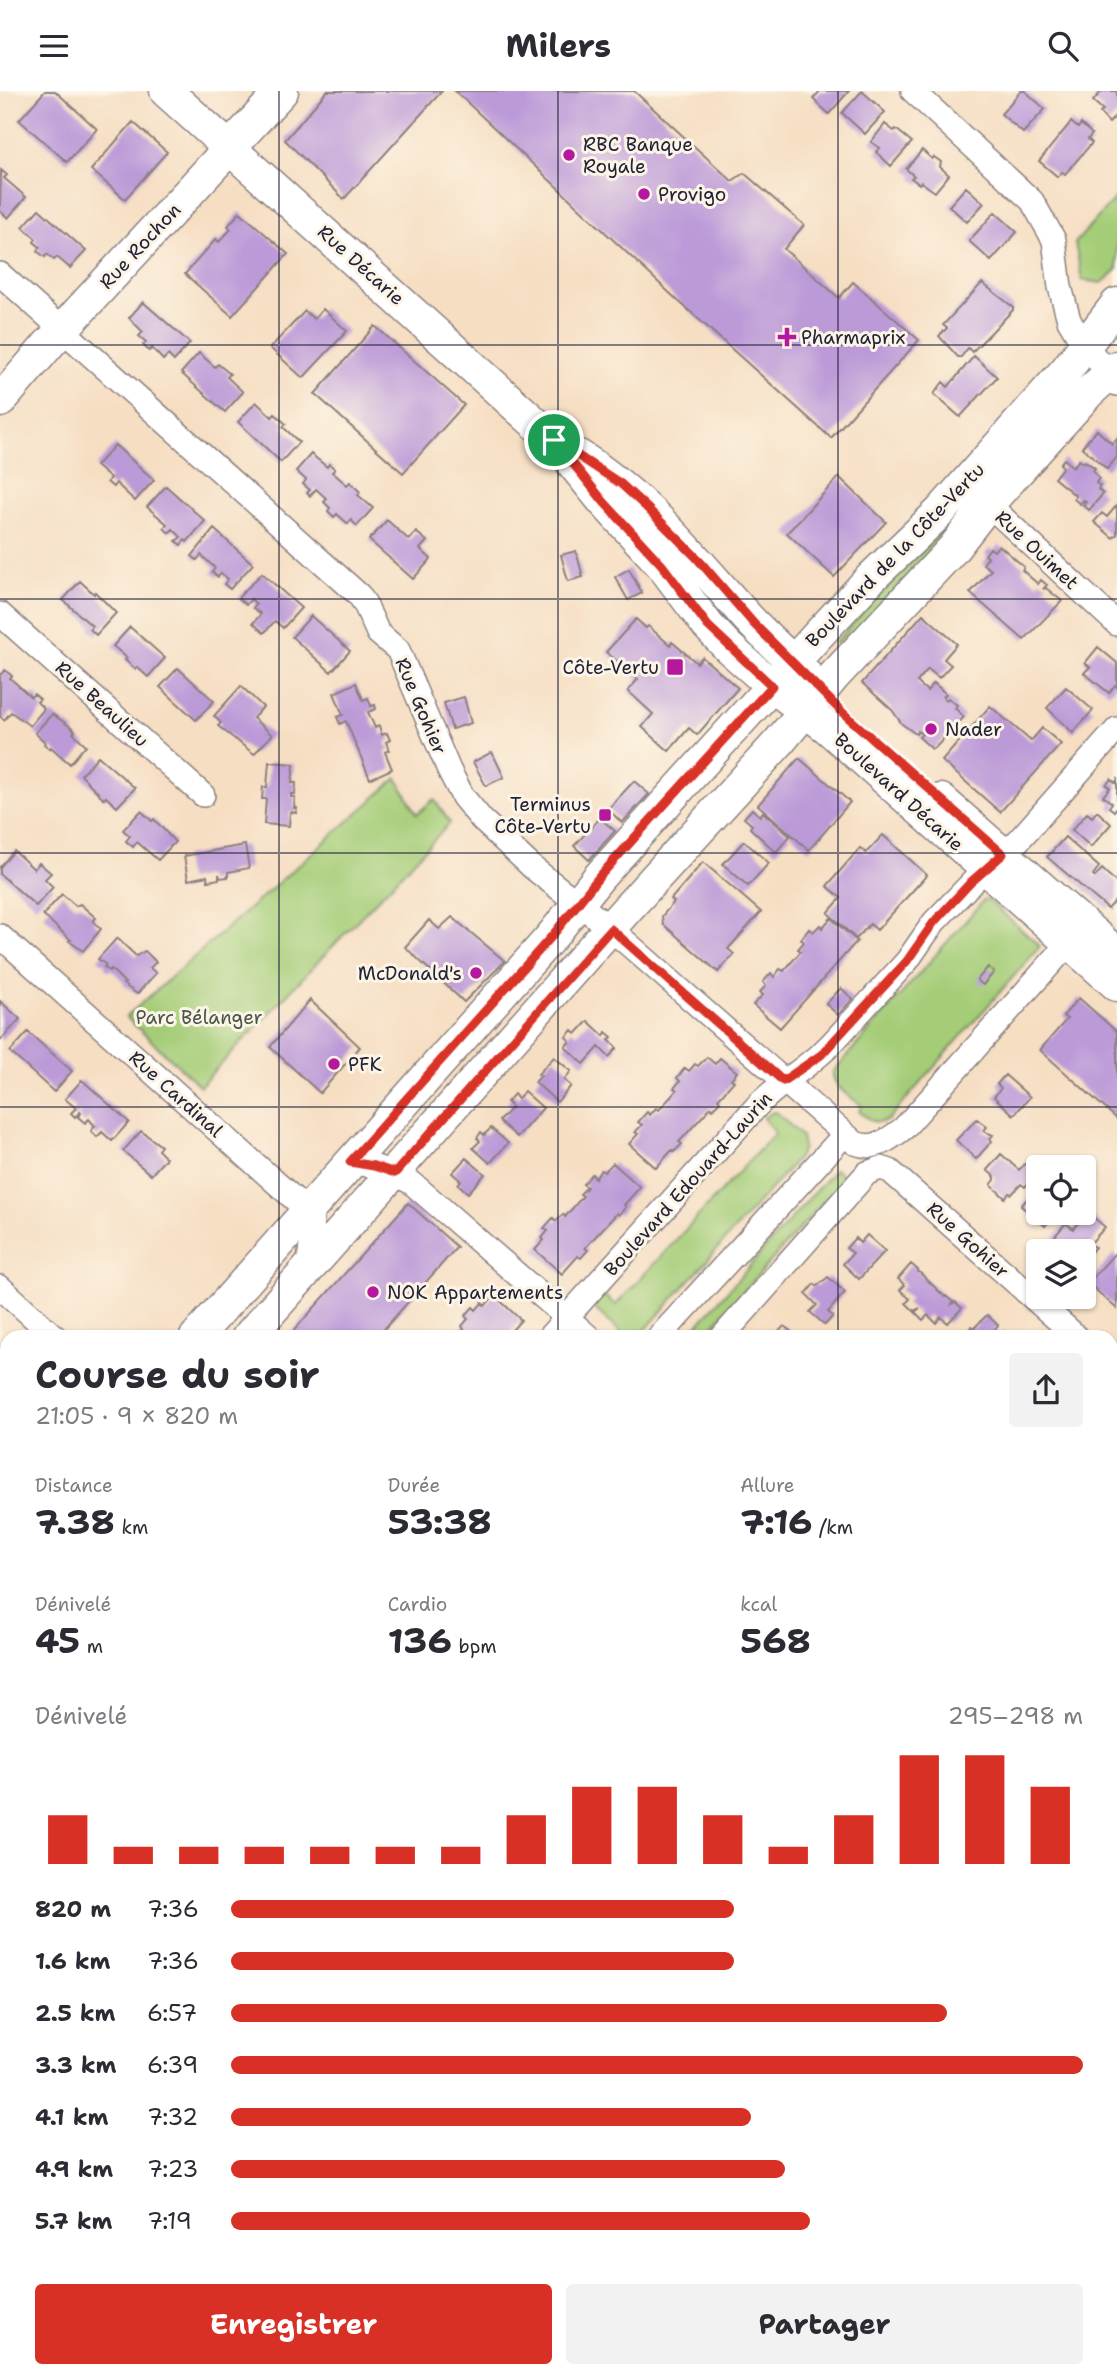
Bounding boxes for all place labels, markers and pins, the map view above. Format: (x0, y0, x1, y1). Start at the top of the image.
place label: RBC Banque Royale (583, 132, 693, 179)
marker: RBC Banque Royale (561, 147, 577, 163)
place label: Provigo (658, 182, 726, 207)
marker: Provigo (636, 186, 652, 202)
place label: Pharmaprix (801, 325, 906, 350)
marker: Pharmaprix (779, 329, 795, 345)
pin (524, 410, 584, 470)
place label: Côte-Vertu (563, 655, 659, 680)
marker: Côte-Vertu (665, 657, 685, 677)
place label: Nader (945, 717, 1002, 742)
marker: Nader (923, 721, 939, 737)
place label: Terminus Côte-Vertu (495, 792, 591, 839)
marker: Terminus Côte-Vertu (597, 807, 613, 823)
place label: McDonald's (358, 961, 462, 986)
marker: McDonald's (468, 965, 484, 981)
place label: PFK (348, 1052, 382, 1077)
marker: PFK (326, 1056, 342, 1072)
place label: NOK Appartements (387, 1280, 563, 1305)
marker: NOK Appartements (365, 1284, 381, 1300)

